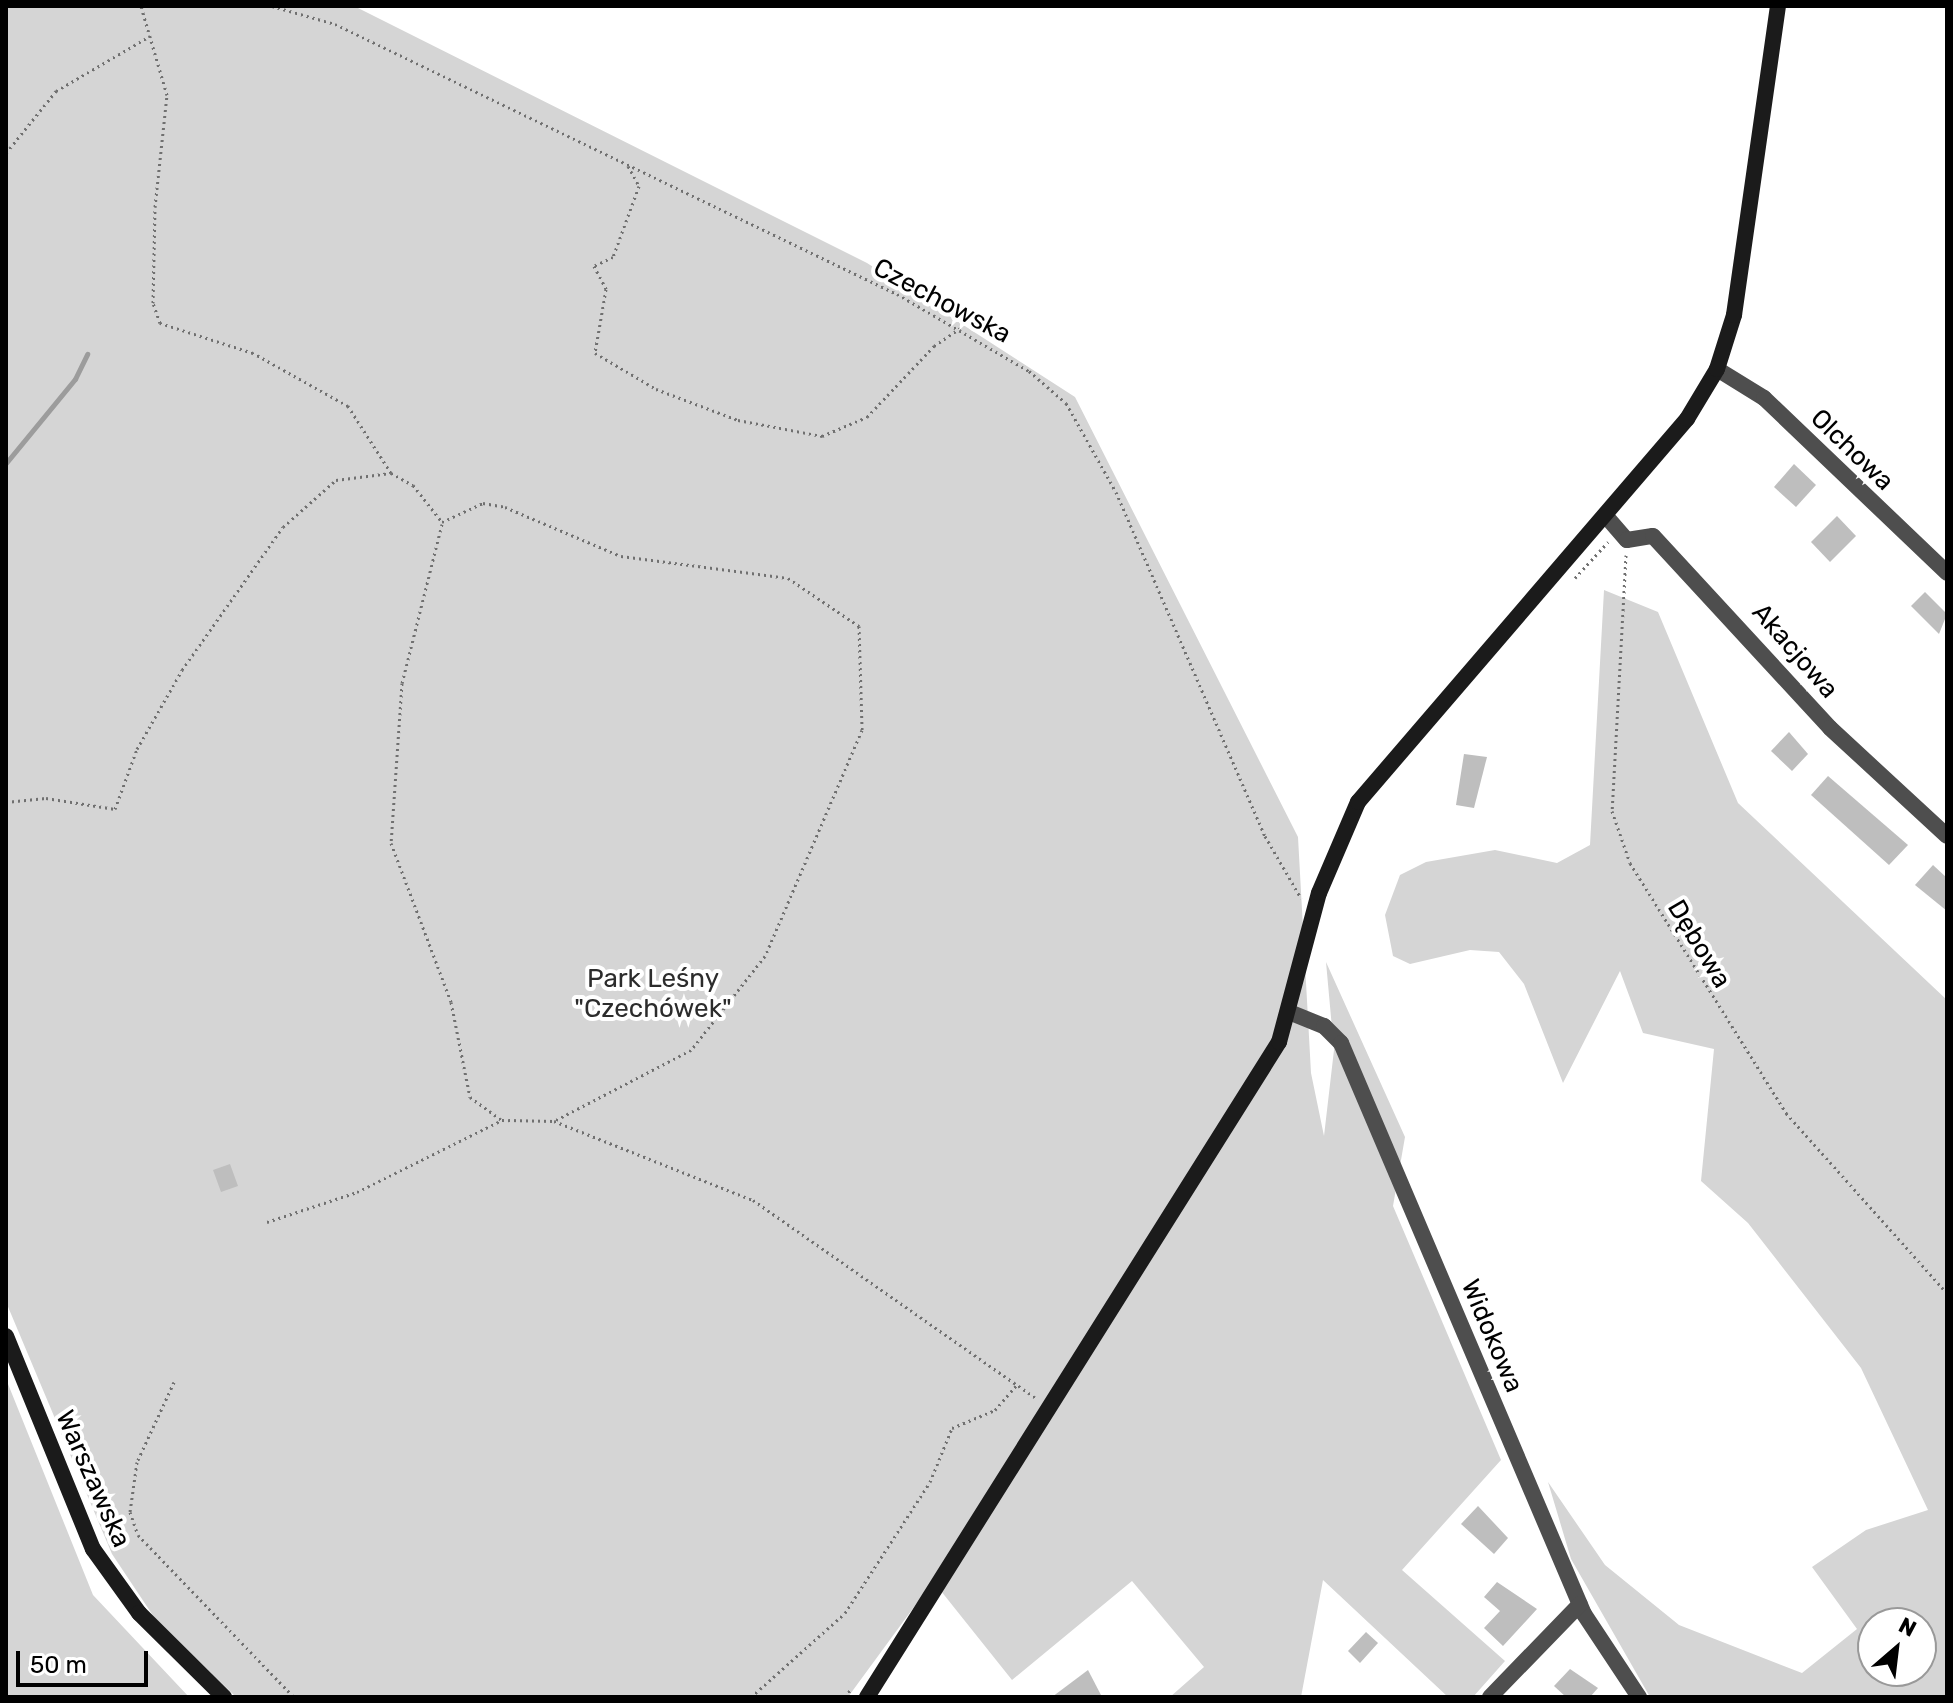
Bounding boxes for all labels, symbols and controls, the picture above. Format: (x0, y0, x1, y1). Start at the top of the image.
street label: Czechowska (868, 252, 1016, 350)
street label: Olchowa (1804, 403, 1900, 497)
street label: Akacjowa (1745, 597, 1845, 705)
street label: Dębowa (1661, 894, 1737, 994)
park label: Park Leśny "Czechówek" (574, 963, 732, 1024)
street label: Widokowa (1454, 1275, 1530, 1397)
street label: Warszawska (49, 1406, 137, 1552)
north arrow (1857, 1607, 1937, 1687)
text: N (1894, 1611, 1921, 1643)
scale bar (20, 1635, 152, 1685)
text: 50 m (30, 1651, 87, 1679)

